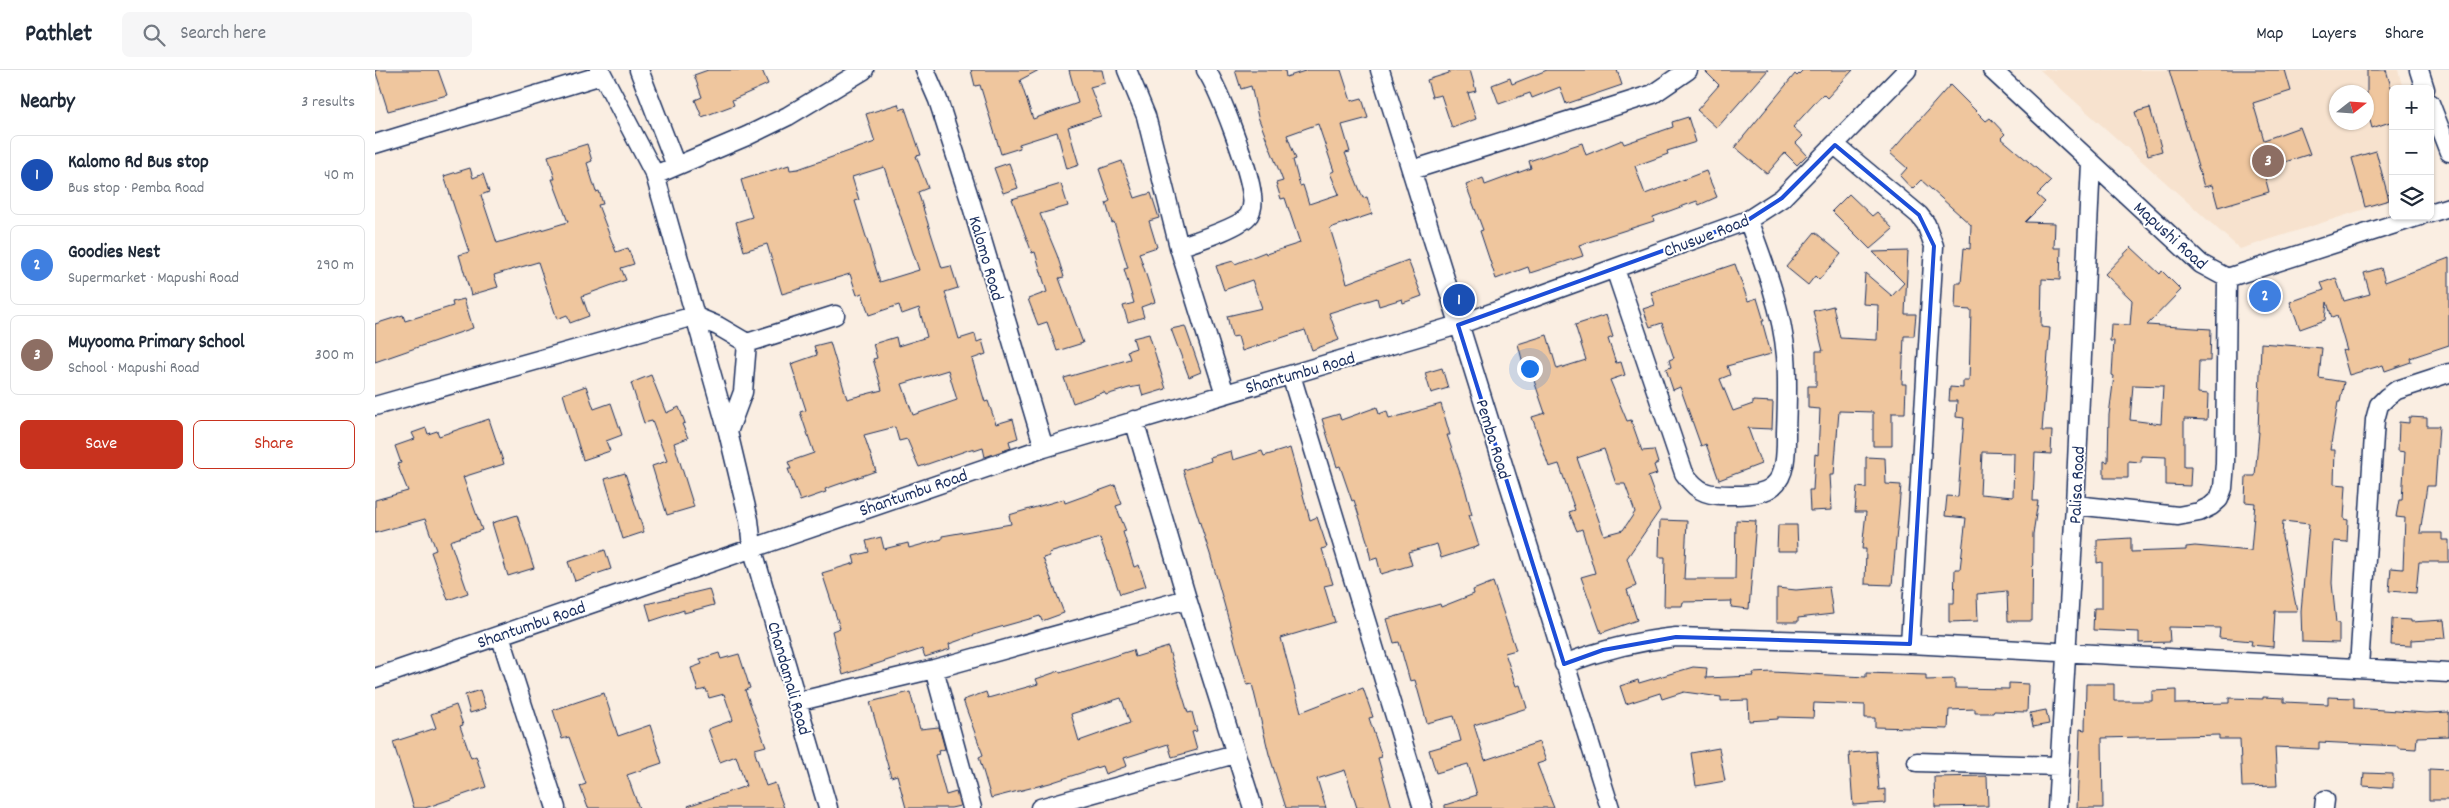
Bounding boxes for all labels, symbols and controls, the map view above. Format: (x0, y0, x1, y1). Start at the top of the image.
search box (122, 12, 472, 57)
text: Pathlet (25, 18, 92, 52)
icon: search (140, 21, 168, 49)
text: Search here (180, 21, 266, 48)
text: Map (2256, 22, 2283, 47)
text: Layers (2311, 22, 2357, 47)
text: Share (2385, 22, 2424, 47)
north arrow (2329, 85, 2374, 130)
map controls (2389, 85, 2434, 220)
button: + (2389, 85, 2434, 130)
text: Nearby (20, 88, 75, 118)
text: 3 results (301, 91, 355, 114)
button: − (2389, 130, 2434, 175)
pin: 3 (2252, 142, 2284, 180)
text: Kalomo Rd Bus stop (68, 150, 209, 177)
text: 1 (35, 164, 39, 187)
text: 40 m (324, 164, 354, 187)
button: layers (2389, 175, 2434, 220)
text: Bus stop · Pemba Road (68, 177, 204, 200)
street label: Mapushi Road (2127, 197, 2212, 277)
street label: Chuswe Road (1661, 210, 1753, 265)
street label: Kalomo Road (961, 213, 1009, 304)
text: Goodies Nest (68, 240, 160, 267)
text: 2 (34, 254, 41, 277)
text: 290 m (316, 254, 354, 277)
text: Supermarket · Mapushi Road (68, 267, 239, 290)
pin: 2 (2249, 277, 2281, 315)
pin: 1 (1443, 281, 1475, 319)
text: Muyooma Primary School (68, 330, 245, 357)
text: 3 (33, 344, 41, 367)
text: 300 m (315, 344, 354, 367)
street label: Shantumbu Road (1243, 347, 1358, 402)
your location (1517, 356, 1543, 382)
text: School · Mapushi Road (68, 357, 200, 380)
street label: Pemba Road (1468, 397, 1516, 483)
button: Save (20, 420, 183, 469)
button: Share (193, 420, 355, 469)
street label: Palisa Road (2064, 446, 2093, 525)
street label: Shantumbu Road (856, 464, 971, 525)
street label: Shantumbu Road (474, 596, 589, 657)
street label: Chandamali Road (759, 619, 816, 738)

